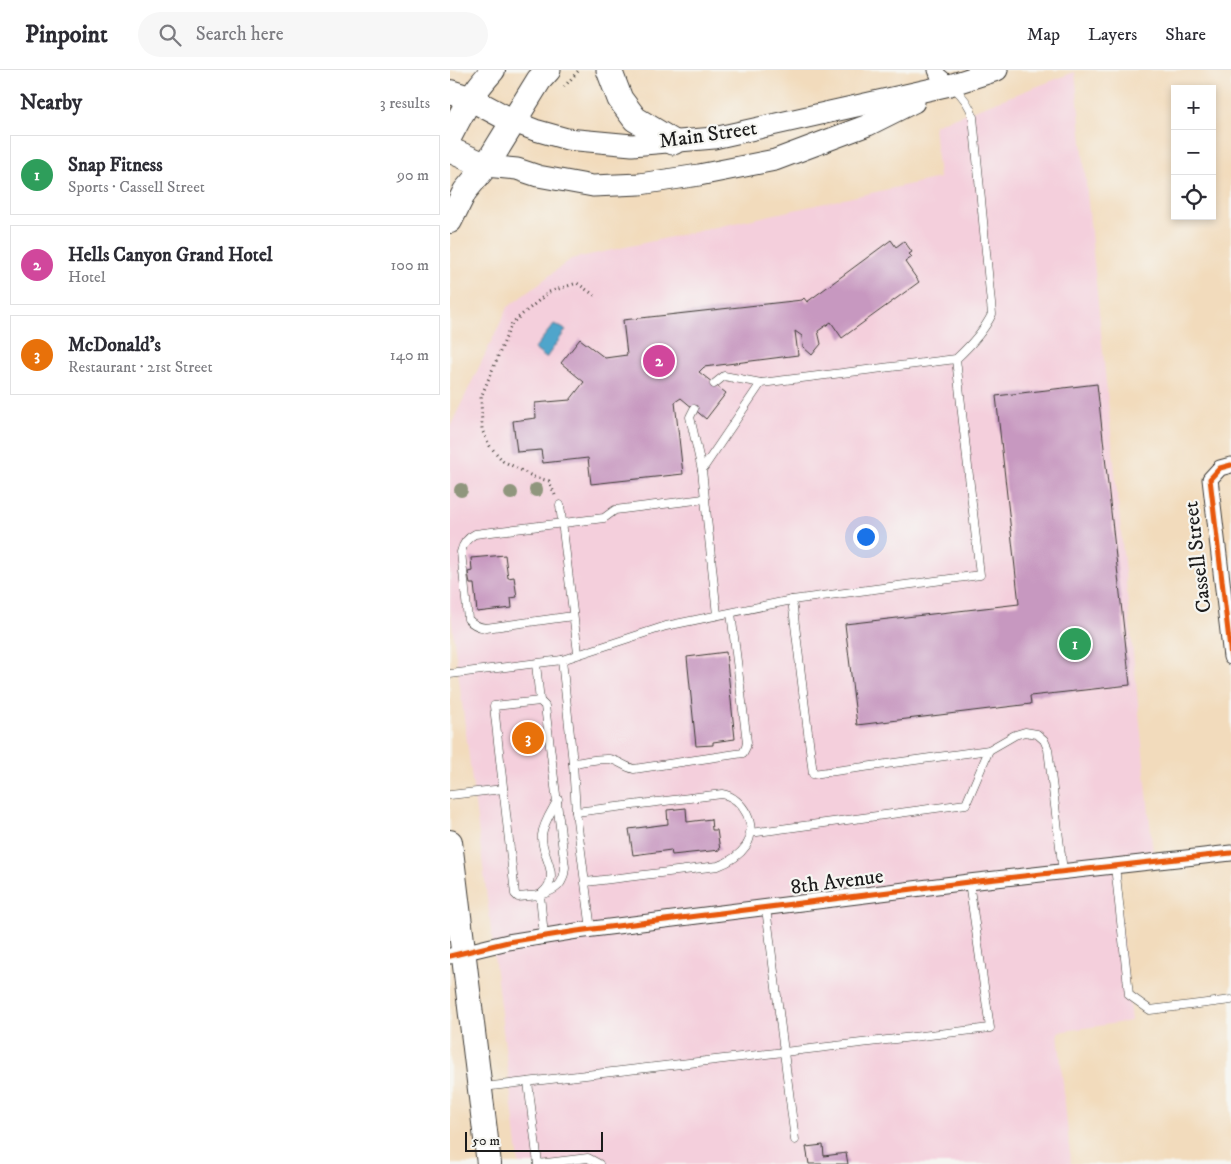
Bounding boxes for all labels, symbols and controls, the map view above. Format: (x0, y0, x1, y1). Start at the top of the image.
search box (138, 12, 488, 57)
text: Pinpoint (25, 20, 108, 50)
icon: search (156, 21, 184, 49)
text: Search here (196, 23, 284, 46)
text: Map (1027, 24, 1060, 46)
text: Layers (1088, 24, 1137, 46)
text: Share (1165, 24, 1206, 46)
map controls (1171, 85, 1216, 220)
button: + (1171, 85, 1216, 130)
text: Nearby (20, 90, 82, 116)
text: 3 results (380, 93, 430, 113)
street label: Main Street (657, 115, 759, 155)
button: − (1171, 130, 1216, 175)
text: Snap Fitness (68, 154, 163, 177)
text: 1 (34, 165, 40, 185)
text: 90 m (397, 165, 429, 185)
button: locate (1171, 175, 1216, 220)
text: Sports · Cassell Street (68, 177, 205, 197)
text: Hells Canyon Grand Hotel (68, 244, 272, 267)
text: 2 (33, 255, 41, 275)
text: 100 m (391, 255, 429, 275)
text: Hotel (68, 267, 106, 287)
text: McDonald's (68, 334, 161, 357)
pin: 2 (643, 342, 675, 380)
text: 3 (34, 345, 40, 365)
text: 140 m (390, 345, 429, 365)
text: Restaurant · 21st Street (68, 357, 213, 377)
street label: Cassell Street (1178, 499, 1218, 614)
your location (853, 524, 879, 550)
pin: 1 (1059, 625, 1091, 663)
pin: 3 (512, 719, 544, 757)
street label: 8th Avenue (789, 863, 885, 901)
scale bar (465, 1129, 602, 1152)
text: 50 m (472, 1132, 500, 1150)

